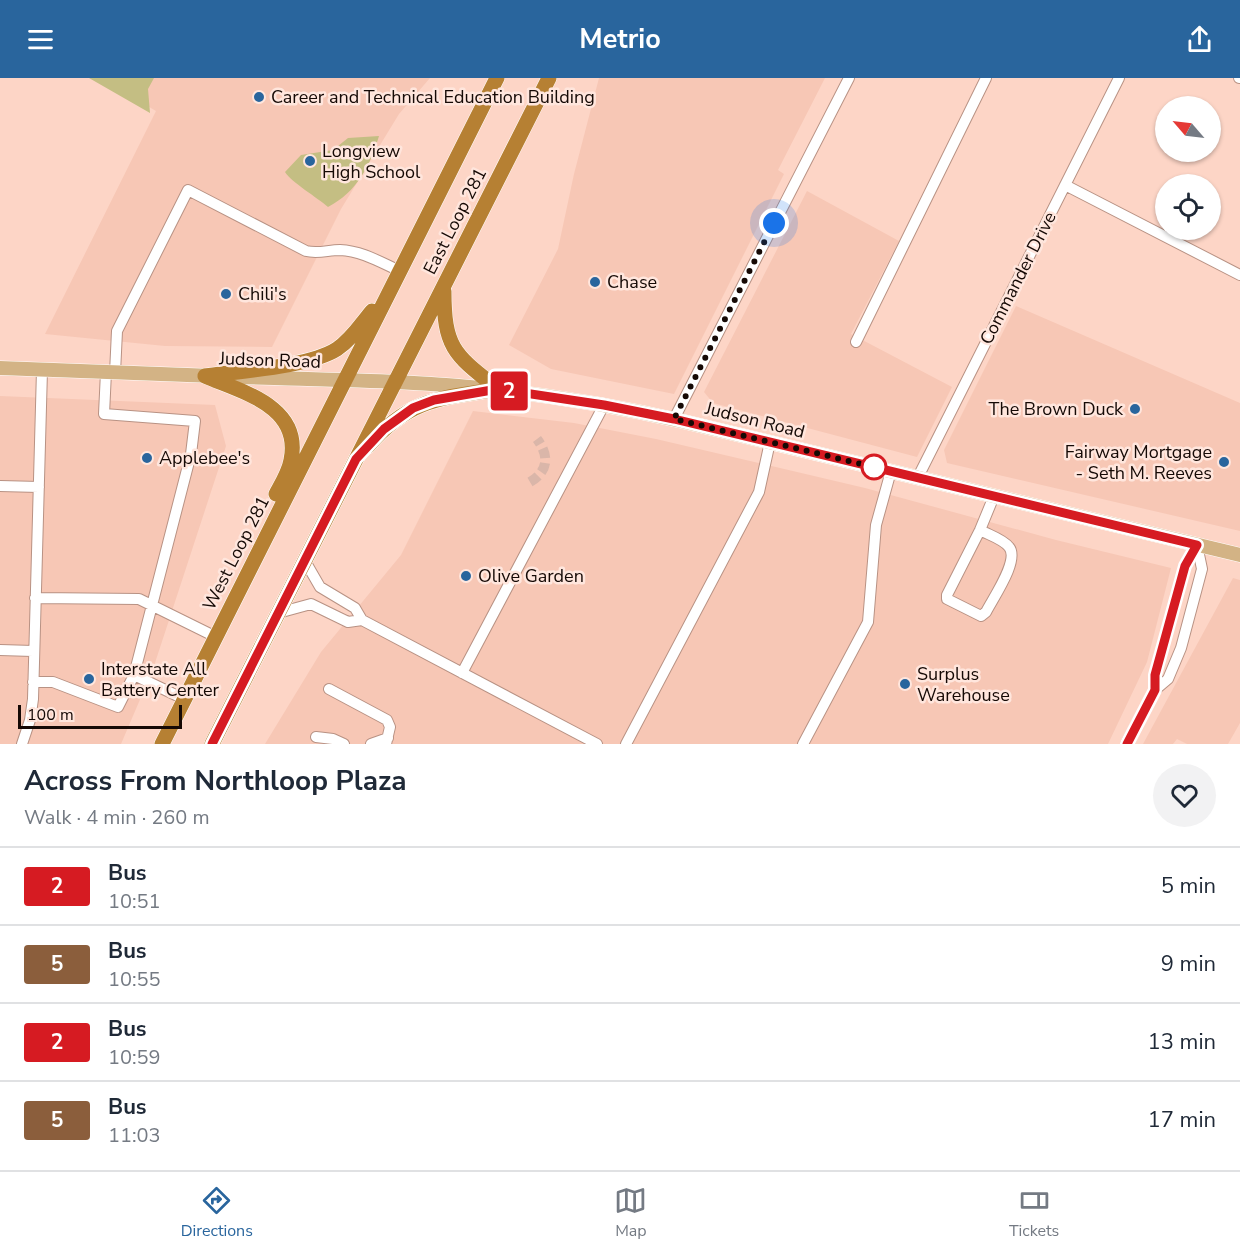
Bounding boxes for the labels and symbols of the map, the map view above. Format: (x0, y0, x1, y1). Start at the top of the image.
place label: Career and Technical Education Building (271, 85, 595, 109)
marker: Career and Technical Education Building (252, 90, 266, 104)
north arrow (1155, 96, 1221, 162)
place label: Longview High School (322, 139, 421, 184)
marker: Longview High School (303, 154, 317, 168)
street label: East Loop 281 (418, 164, 492, 278)
your location (759, 208, 789, 238)
street label: Commander Drive (974, 208, 1062, 348)
place label: Chase (607, 270, 657, 294)
marker: Chase (588, 275, 602, 289)
place label: Chili's (238, 282, 287, 306)
marker: Chili's (219, 287, 233, 301)
street label: Judson Road (218, 346, 321, 374)
line badge: 2 (490, 372, 528, 410)
street label: Judson Road (702, 396, 807, 444)
place label: The Brown Duck (989, 397, 1124, 421)
marker: The Brown Duck (1128, 402, 1142, 416)
place label: Fairway Mortgage - Seth M. Reeves (1065, 440, 1212, 485)
place label: Applebee's (159, 446, 250, 470)
marker: Applebee's (140, 451, 154, 465)
unlabelled marker (861, 454, 887, 480)
marker: Fairway Mortgage - Seth M. Reeves (1217, 455, 1231, 469)
street label: West Loop 281 (197, 492, 275, 614)
place label: Olive Garden (478, 564, 584, 588)
marker: Olive Garden (459, 569, 473, 583)
place label: Interstate All Battery Center (101, 657, 219, 702)
place label: Surplus Warehouse (917, 662, 1010, 707)
marker: Interstate All Battery Center (82, 672, 96, 686)
marker: Surplus Warehouse (898, 677, 912, 691)
scale bar (18, 702, 182, 730)

